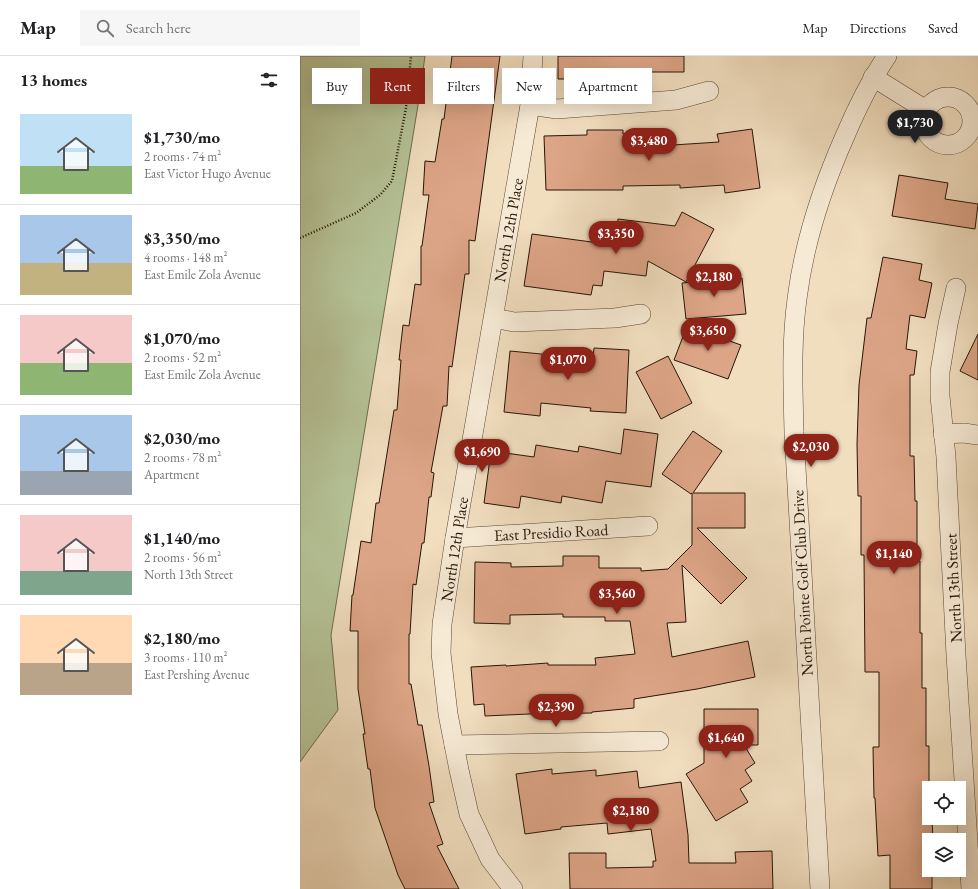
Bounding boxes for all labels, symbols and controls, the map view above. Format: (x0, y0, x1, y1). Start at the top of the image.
search box (80, 10, 360, 46)
text: Map (20, 15, 56, 40)
icon: search (94, 17, 116, 39)
text: Search here (126, 18, 191, 37)
text: Map (802, 19, 828, 37)
text: Directions (850, 19, 906, 37)
text: Saved (928, 19, 958, 37)
chip: Buy (312, 68, 362, 104)
chip: Rent (370, 68, 425, 104)
chip: Filters (433, 68, 494, 104)
chip: New (502, 68, 556, 104)
chip: Apartment (564, 68, 652, 104)
text: 13 homes (20, 69, 87, 91)
icon: filters (258, 69, 280, 91)
pin: $1,730 (882, 110, 948, 144)
text: $1,730 (897, 114, 933, 131)
text: $1,730/mo (144, 126, 220, 148)
pin: $3,480 (616, 128, 682, 162)
icon: home (52, 130, 100, 178)
text: $3,480 (631, 132, 667, 149)
text: 2 rooms · 74 m² (144, 148, 221, 165)
text: East Victor Hugo Avenue (144, 165, 271, 182)
street label: North 12th Place (489, 176, 528, 284)
pin: $3,350 (583, 221, 649, 255)
text: $3,350 (598, 225, 634, 242)
text: $3,350/mo (144, 227, 220, 249)
icon: home (52, 231, 100, 279)
text: 4 rooms · 148 m² (144, 249, 228, 266)
pin: $2,180 (681, 264, 747, 298)
text: East Emile Zola Avenue (144, 266, 261, 283)
text: $2,180 (696, 268, 732, 285)
pin: $3,650 (675, 318, 741, 352)
text: $3,650 (690, 322, 726, 339)
text: $1,070/mo (144, 327, 220, 349)
icon: home (52, 331, 100, 379)
pin: $1,070 (535, 347, 601, 381)
text: 2 rooms · 52 m² (144, 349, 221, 366)
text: $1,070 (550, 351, 586, 368)
text: East Emile Zola Avenue (144, 366, 261, 383)
text: $2,030/mo (144, 427, 220, 449)
icon: home (52, 431, 100, 479)
pin: $2,030 (778, 434, 844, 468)
text: $2,030 (793, 438, 829, 455)
pin: $1,690 (449, 439, 515, 473)
text: $1,690 (464, 443, 500, 460)
text: 2 rooms · 78 m² (144, 449, 221, 466)
text: Apartment (144, 466, 199, 483)
street label: North Pointe Golf Club Drive (787, 490, 818, 676)
street label: North 12th Place (436, 495, 473, 603)
street label: East Presidio Road (493, 519, 610, 546)
text: $1,140/mo (144, 527, 220, 549)
icon: home (52, 531, 100, 579)
street label: North 13th Street (940, 533, 967, 643)
pin: $1,140 (861, 541, 927, 575)
text: $1,140 (876, 545, 912, 562)
text: 2 rooms · 56 m² (144, 549, 221, 566)
text: North 13th Street (144, 566, 233, 583)
pin: $3,560 (584, 581, 650, 615)
text: $3,560 (599, 585, 635, 602)
text: $2,180/mo (144, 627, 220, 649)
icon: home (52, 631, 100, 679)
text: 3 rooms · 110 m² (144, 649, 228, 666)
text: East Pershing Avenue (144, 666, 250, 683)
pin: $2,390 (523, 694, 589, 728)
text: $2,390 (538, 698, 574, 715)
pin: $1,640 (693, 725, 759, 759)
text: $1,640 (708, 729, 744, 746)
map controls (922, 781, 966, 877)
button: locate (922, 781, 966, 825)
pin: $2,180 (598, 798, 664, 832)
text: $2,180 (613, 802, 649, 819)
button: layers (922, 833, 966, 877)

